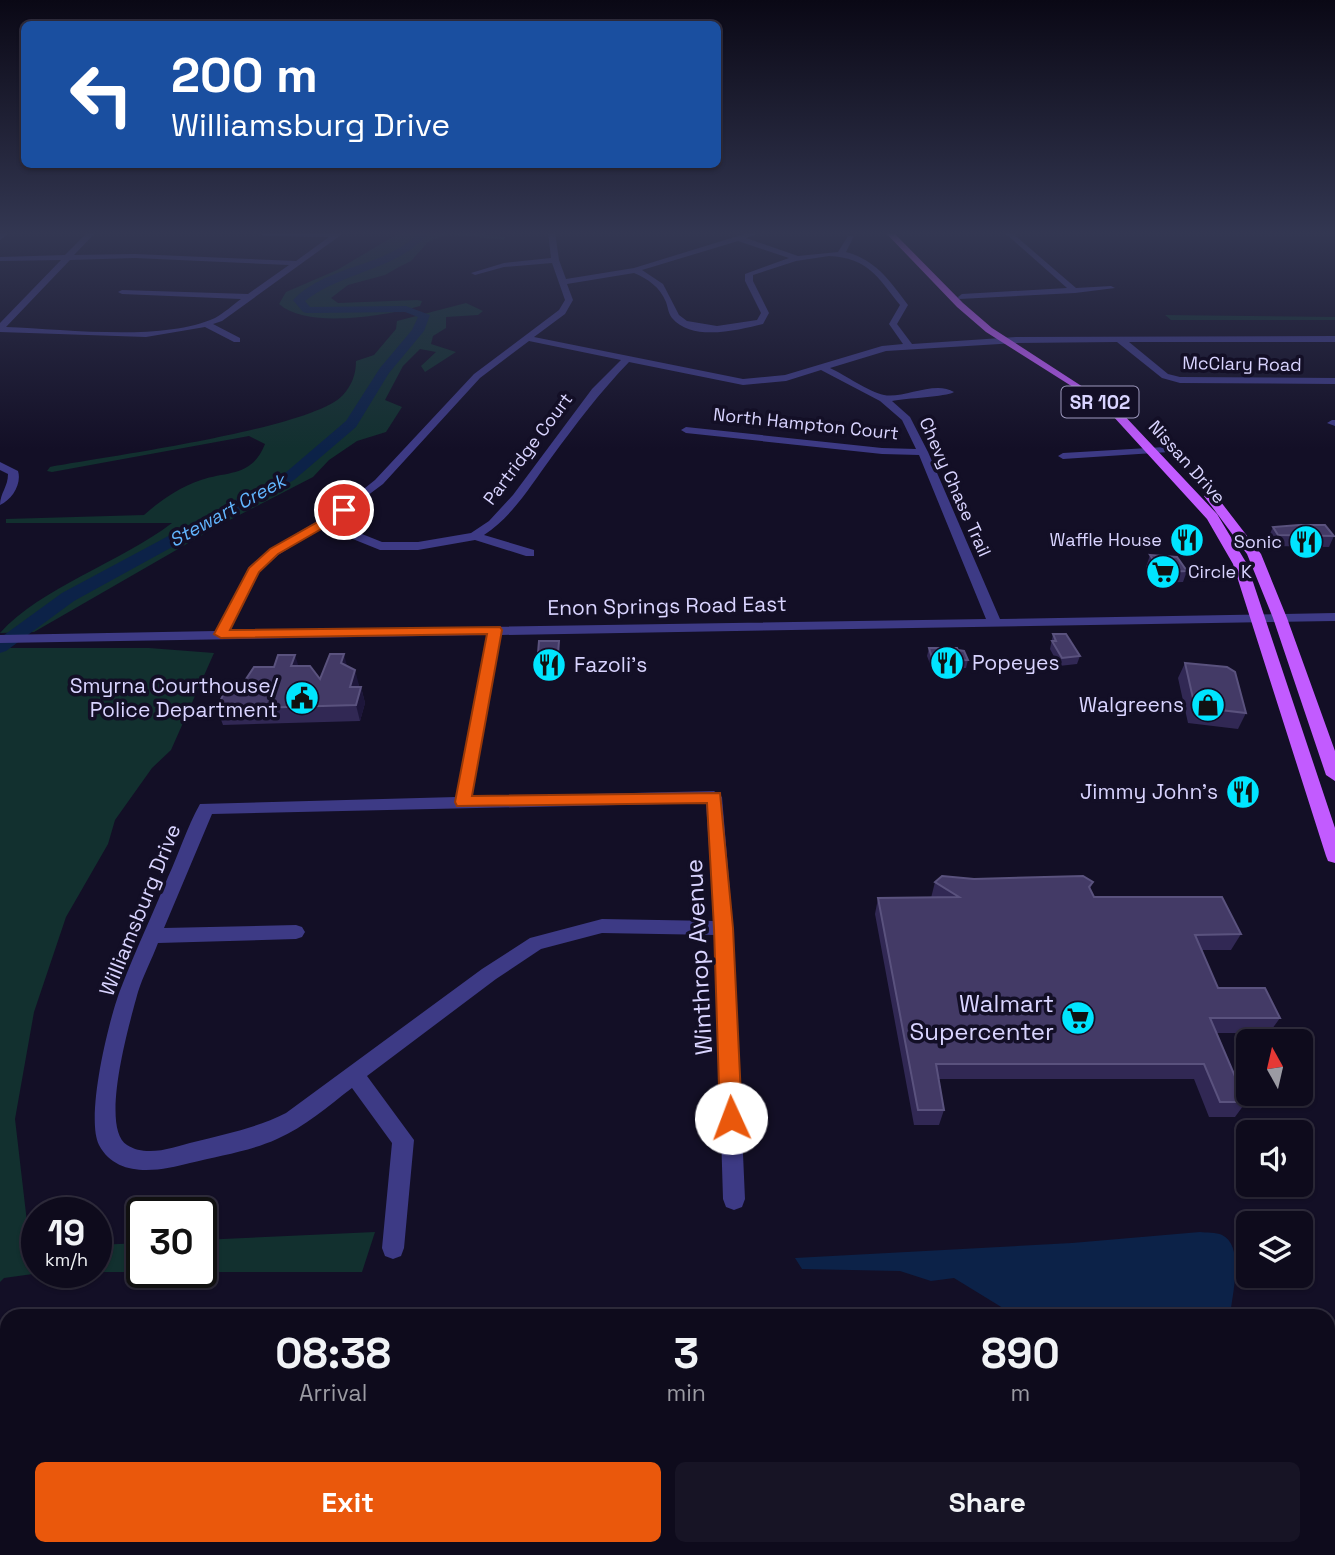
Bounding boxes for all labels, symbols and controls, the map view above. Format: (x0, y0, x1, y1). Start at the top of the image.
text: 200 m (171, 44, 318, 106)
icon: left (56, 49, 147, 140)
text: Williamsburg Drive (171, 105, 450, 145)
street label: McClary Road (1182, 351, 1302, 376)
road number: SR 102 (1062, 386, 1138, 418)
street label: Partridge Court (478, 388, 577, 509)
street label: North Hampton Court (712, 402, 900, 445)
street label: Chevy Chase Trail (914, 413, 997, 560)
street label: Nissan Drive (1144, 415, 1231, 508)
water label: Stewart Creek (164, 467, 292, 553)
pin (314, 480, 374, 540)
icon: arrive (325, 491, 363, 529)
restaurant icon: Waffle House (1168, 521, 1206, 559)
restaurant icon: Sonic (1287, 523, 1325, 561)
place label: Waffle House (1050, 528, 1162, 551)
place label: Sonic (1234, 530, 1282, 553)
supermarket icon: Circle K (1144, 553, 1182, 591)
place label: Circle K (1188, 560, 1252, 583)
street label: Enon Springs Road East (547, 590, 787, 621)
restaurant icon: Popeyes (928, 644, 966, 682)
restaurant icon: Fazoli's (530, 646, 568, 684)
place label: Popeyes (972, 649, 1060, 676)
place label: Fazoli's (574, 651, 647, 678)
place label: Smyrna Courthouse/ Police Department (70, 672, 278, 723)
public building icon: Smyrna Courthouse/ Police Department (283, 679, 321, 717)
shop icon: Walgreens (1189, 686, 1227, 724)
place label: Walgreens (1079, 691, 1184, 718)
restaurant icon: Jimmy John's (1224, 773, 1262, 811)
place label: Jimmy John's (1080, 778, 1218, 805)
street label: Williamsburg Drive (93, 820, 186, 1000)
street label: Winthrop Avenue (678, 858, 719, 1056)
place label: Walmart Supercenter (910, 988, 1054, 1047)
supermarket icon: Walmart Supercenter (1059, 999, 1097, 1037)
north arrow (1236, 1029, 1312, 1106)
map controls (1236, 1029, 1313, 1288)
position arrow (694, 1081, 768, 1155)
button: sound (1236, 1120, 1313, 1197)
speed limit sign: 30 (126, 1197, 217, 1288)
text: 19 (48, 1211, 85, 1255)
button: layers (1236, 1211, 1313, 1288)
text: km/h (45, 1248, 88, 1271)
text: 08:38 (275, 1327, 391, 1380)
text: 3 (673, 1327, 699, 1380)
text: 890 (981, 1327, 1060, 1380)
text: Arrival (299, 1378, 367, 1408)
text: min (666, 1378, 706, 1408)
text: m (1011, 1378, 1030, 1408)
button: Exit (35, 1462, 661, 1542)
button: Share (675, 1462, 1300, 1542)

